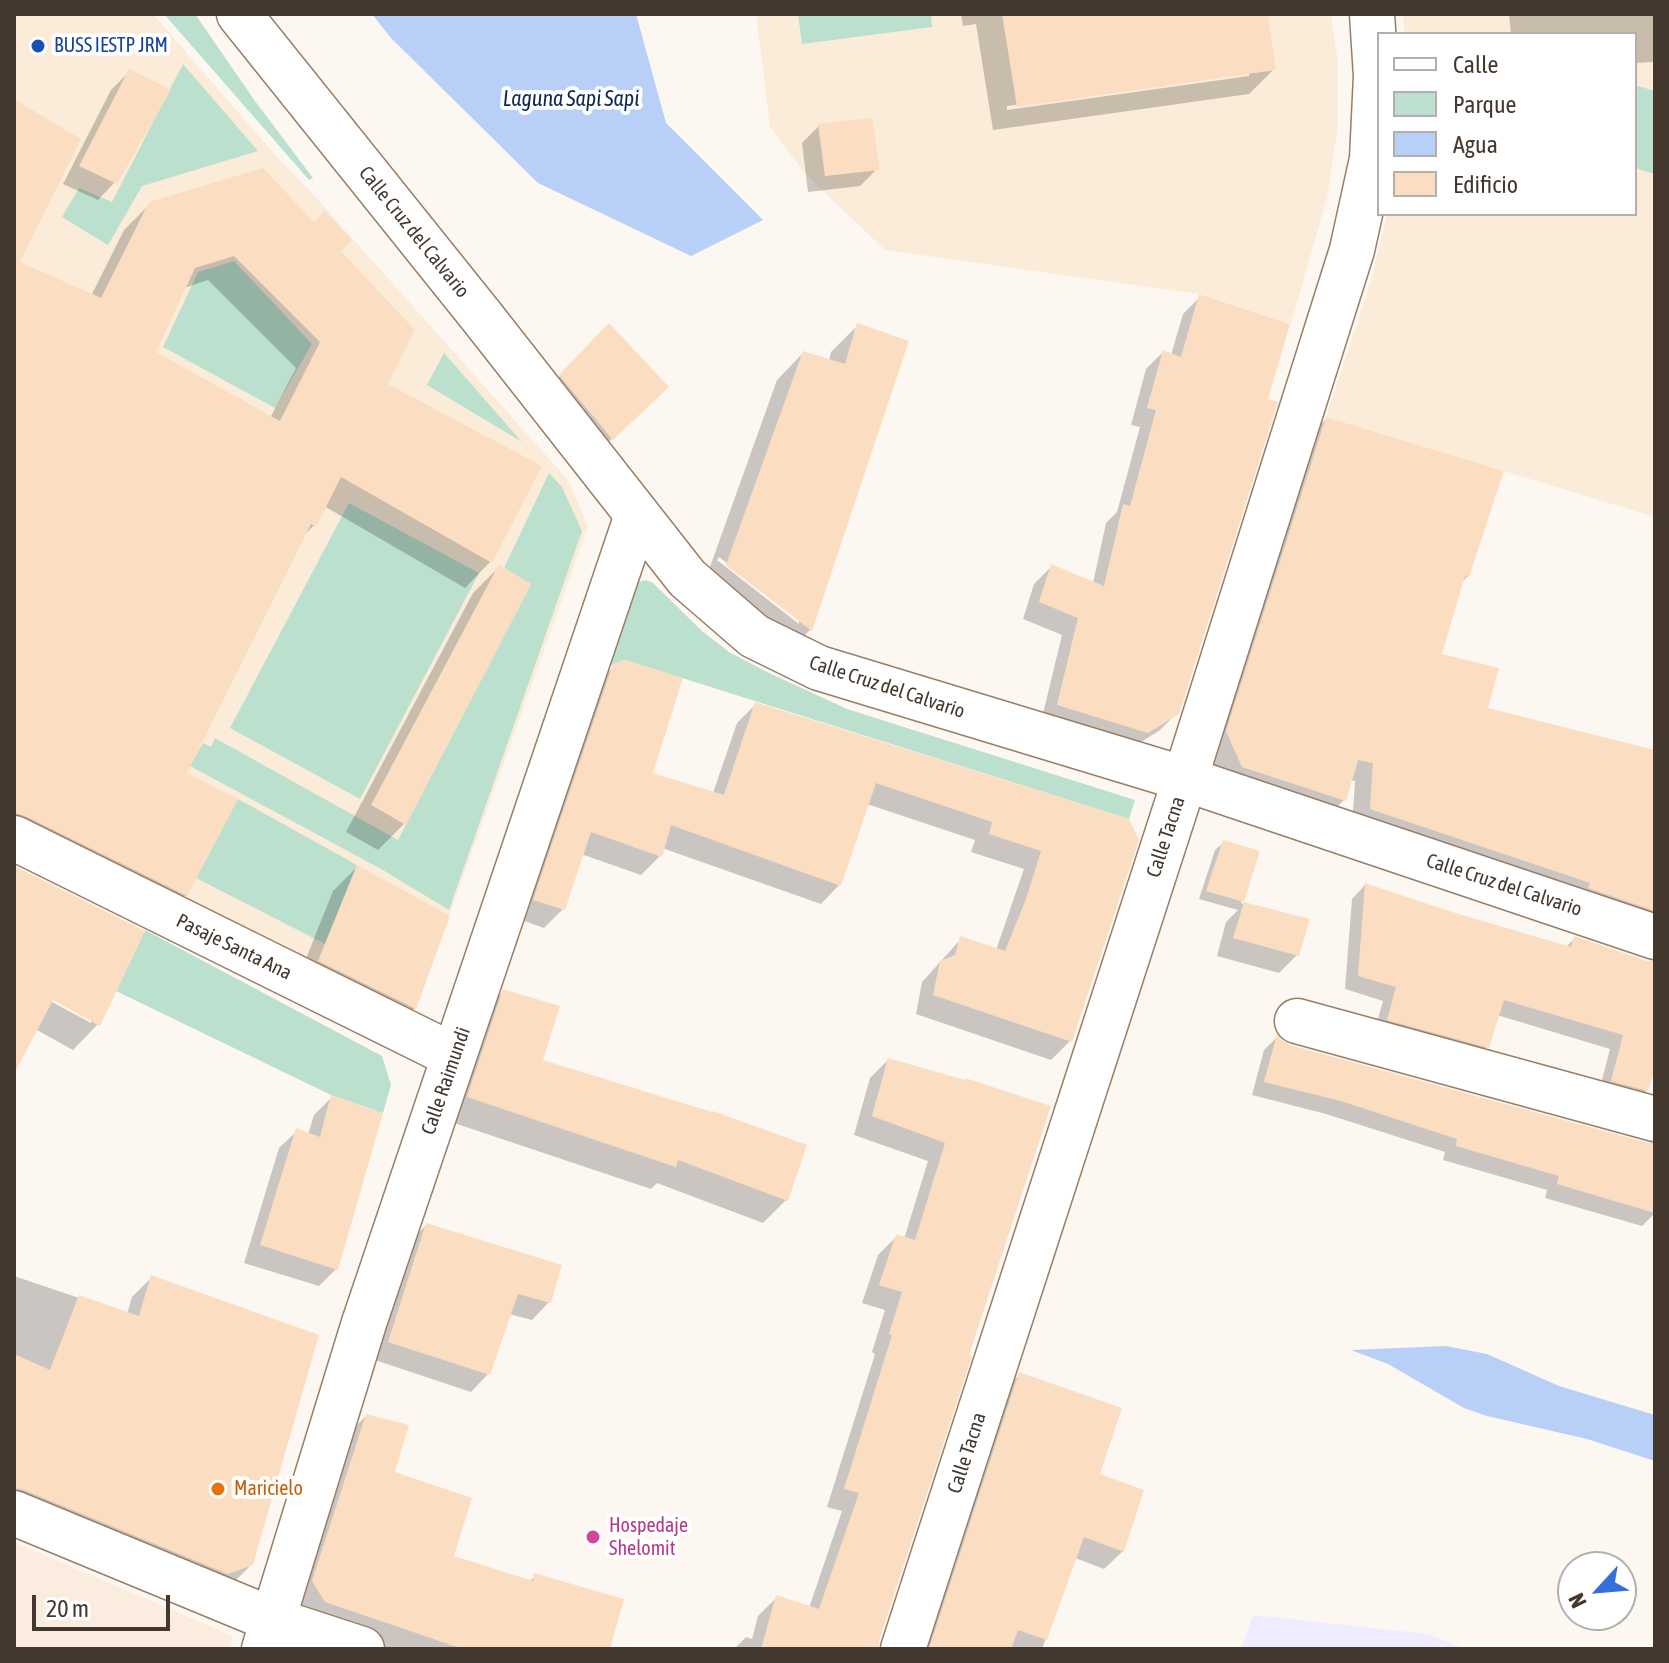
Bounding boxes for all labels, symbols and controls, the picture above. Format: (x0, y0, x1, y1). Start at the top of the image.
legend (1377, 32, 1637, 216)
place label: BUSS IESTP JRM (54, 34, 168, 58)
marker: BUSS IESTP JRM (29, 37, 47, 55)
text: Calle (1453, 51, 1498, 78)
water label: Laguna Sapi Sapi (503, 86, 639, 112)
text: Parque (1453, 91, 1516, 118)
text: Agua (1453, 131, 1498, 158)
street label: Calle Cruz del Calvario (354, 161, 474, 303)
text: Edificio (1453, 171, 1518, 198)
street label: Calle Cruz del Calvario (806, 651, 968, 723)
street label: Calle Tacna (1142, 794, 1190, 880)
street label: Calle Cruz del Calvario (1423, 849, 1585, 921)
street label: Pasaje Santa Ana (172, 909, 296, 985)
street label: Calle Raimundi (416, 1024, 476, 1138)
street label: Calle Tacna (943, 1410, 991, 1496)
place label: Maricielo (234, 1477, 303, 1501)
marker: Maricielo (209, 1480, 227, 1498)
place label: Hospedaje Shelomit (609, 1514, 688, 1561)
marker: Hospedaje Shelomit (584, 1528, 602, 1546)
north arrow (1557, 1551, 1637, 1631)
scale bar (36, 1579, 174, 1629)
text: N (1563, 1589, 1592, 1612)
text: 20 m (46, 1595, 89, 1622)

